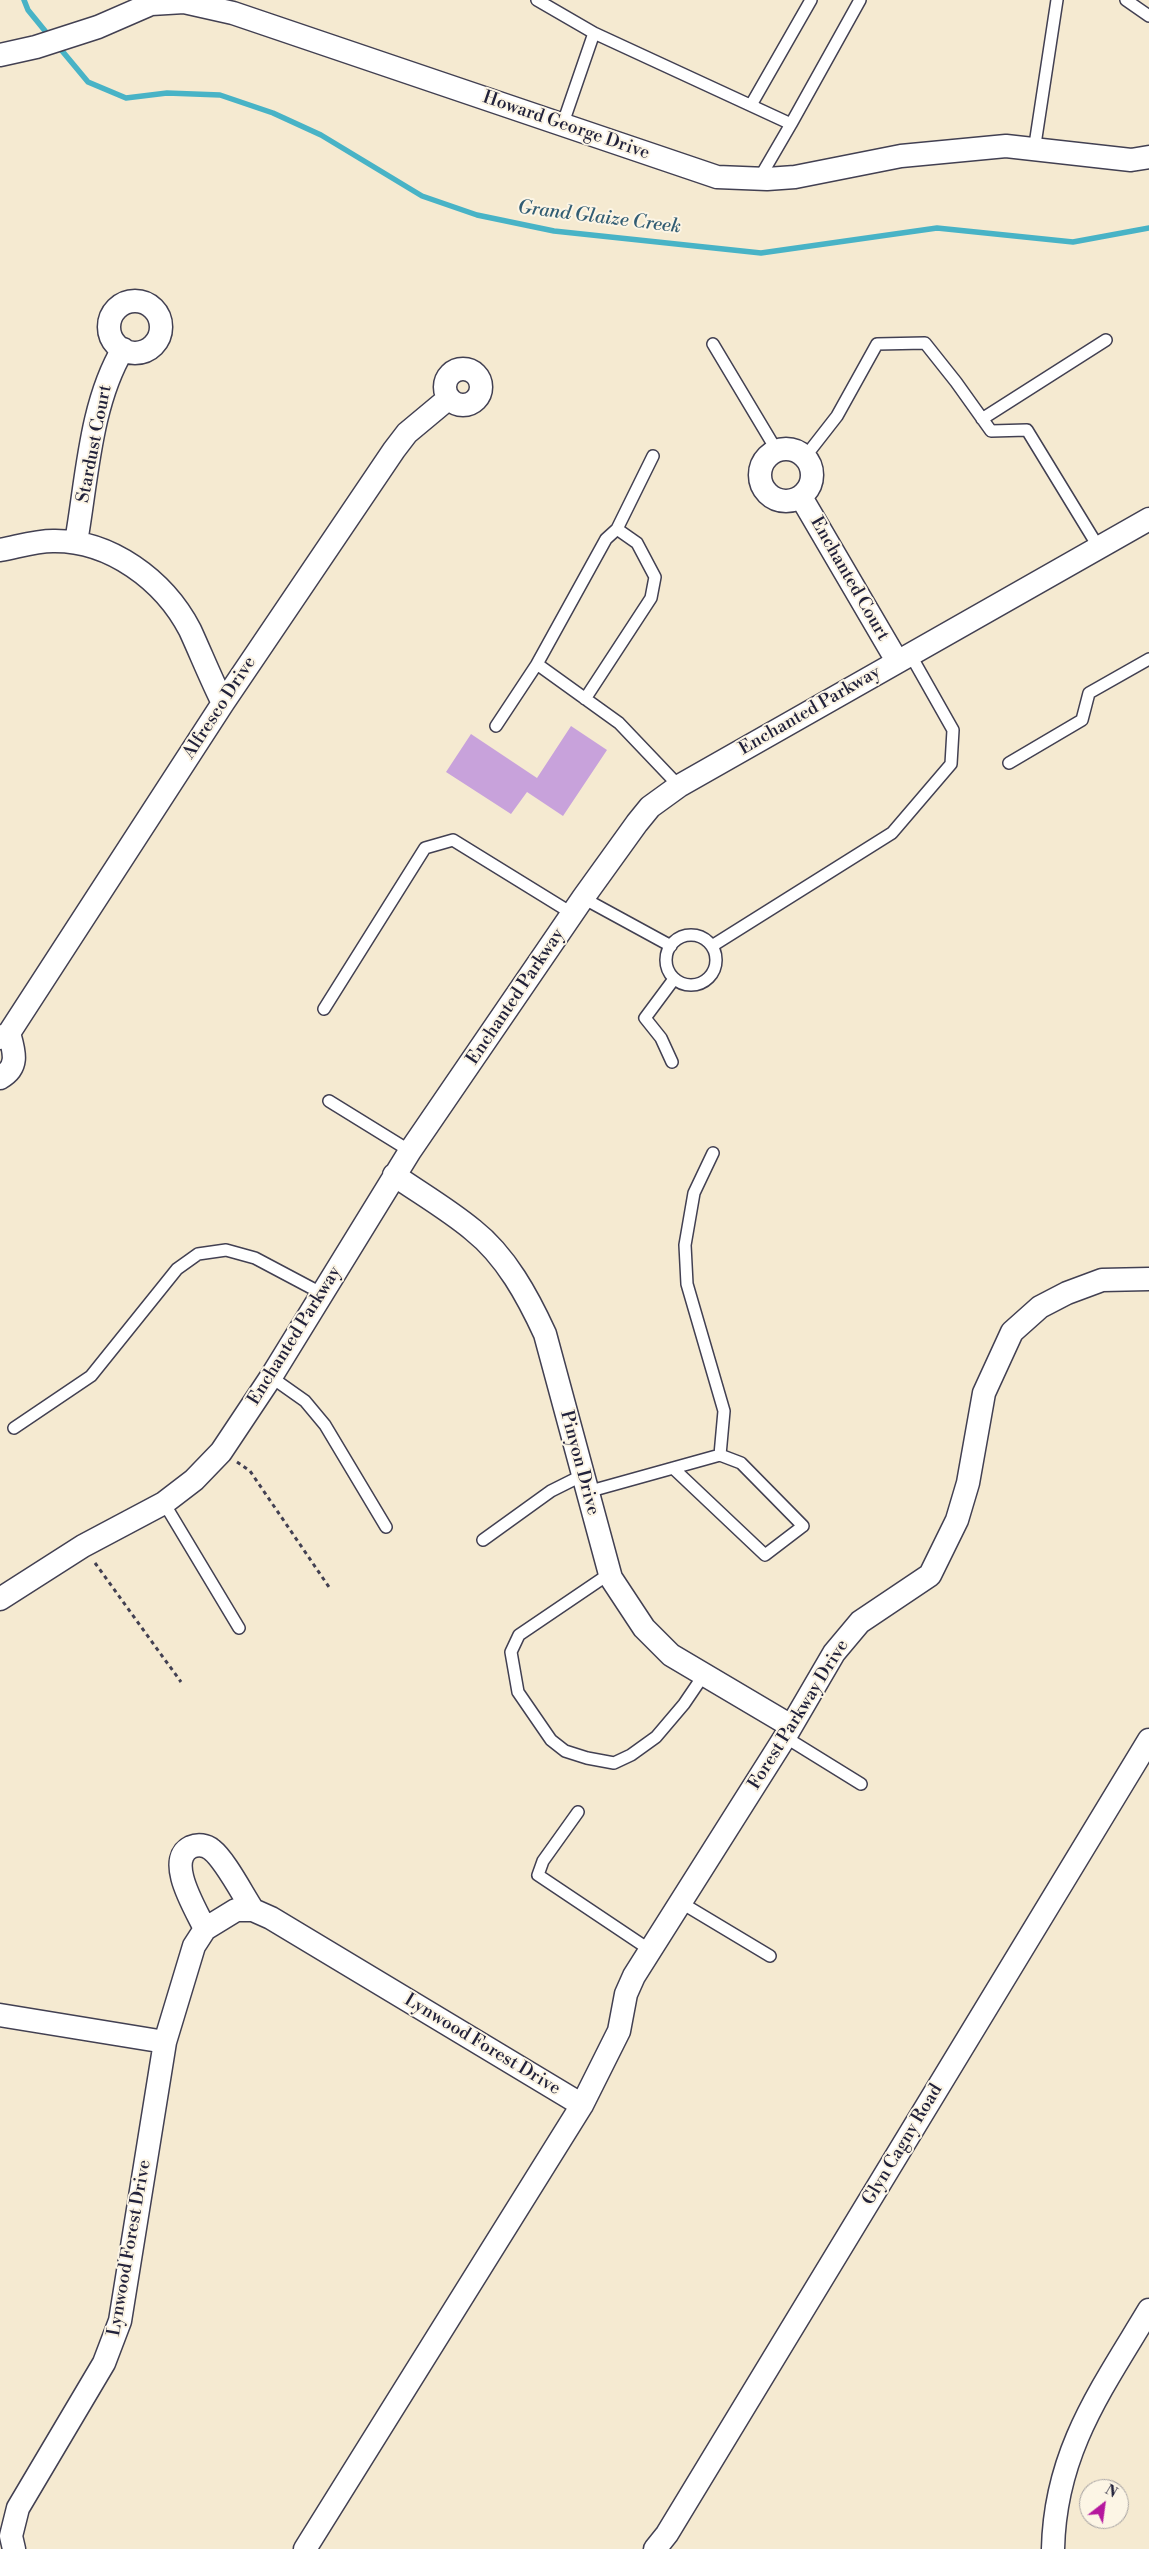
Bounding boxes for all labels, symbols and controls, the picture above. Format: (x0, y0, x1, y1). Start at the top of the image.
street label: Howard George Drive (480, 87, 652, 165)
water label: Grand Glaize Creek (516, 197, 682, 239)
street label: Stardust Court (73, 383, 117, 505)
street label: Enchanted Court (805, 513, 893, 645)
street label: Alfresco Drive (179, 653, 261, 763)
street label: Enchanted Parkway (736, 662, 884, 760)
street label: Enchanted Parkway (462, 925, 570, 1069)
street label: Enchanted Parkway (244, 1263, 346, 1409)
street label: Pinyon Drive (555, 1408, 603, 1518)
street label: Forest Parkway Drive (744, 1636, 854, 1794)
street label: Lynwood Forest Drive (400, 1990, 564, 2100)
street label: Glyn Cagny Road (858, 2081, 948, 2209)
street label: Lynwood Forest Drive (104, 2158, 156, 2338)
north arrow (1079, 2479, 1129, 2529)
text: N (1102, 2481, 1120, 2502)

